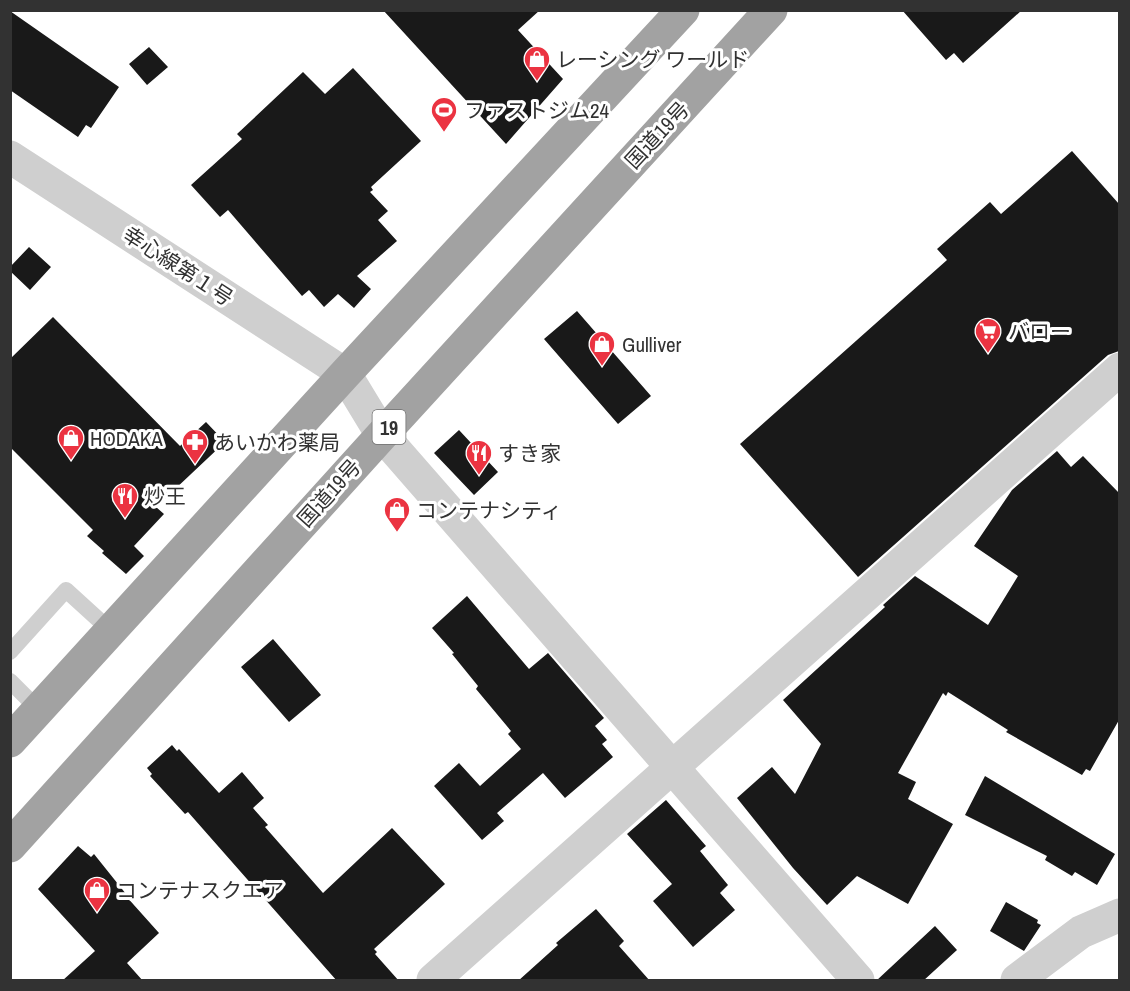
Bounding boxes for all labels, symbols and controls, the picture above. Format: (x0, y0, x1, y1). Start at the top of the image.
shop icon: レーシング ワールド (522, 44, 552, 82)
place label: レーシング ワールド (556, 45, 749, 74)
sports icon: ファストジム24 (429, 95, 459, 133)
street label: 国道19号 (618, 95, 696, 175)
place label: ファストジム24 (464, 96, 610, 125)
street label: 幸心線第１号 (117, 220, 239, 312)
supermarket icon: バロー (973, 316, 1003, 354)
place label: バロー (1008, 317, 1071, 346)
shop icon: Gulliver (587, 329, 617, 367)
place label: Gulliver (622, 330, 682, 359)
road number: 19 (372, 410, 406, 444)
shop icon: HODAKA (56, 423, 86, 461)
place label: HODAKA (90, 424, 163, 453)
pharmacy icon: あいかわ薬局 (180, 427, 210, 465)
place label: あいかわ薬局 (214, 428, 340, 457)
restaurant icon: すき家 (464, 438, 494, 476)
place label: すき家 (498, 439, 561, 468)
street label: 国道19号 (291, 453, 367, 533)
restaurant icon: 炒王 (110, 481, 140, 519)
place label: 炒王 (144, 482, 186, 511)
shop icon: コンテナシティ (382, 495, 412, 533)
place label: コンテナシティ (416, 496, 562, 525)
shop icon: コンテナスクエア (82, 875, 112, 913)
place label: コンテナスクエア (116, 876, 284, 905)

